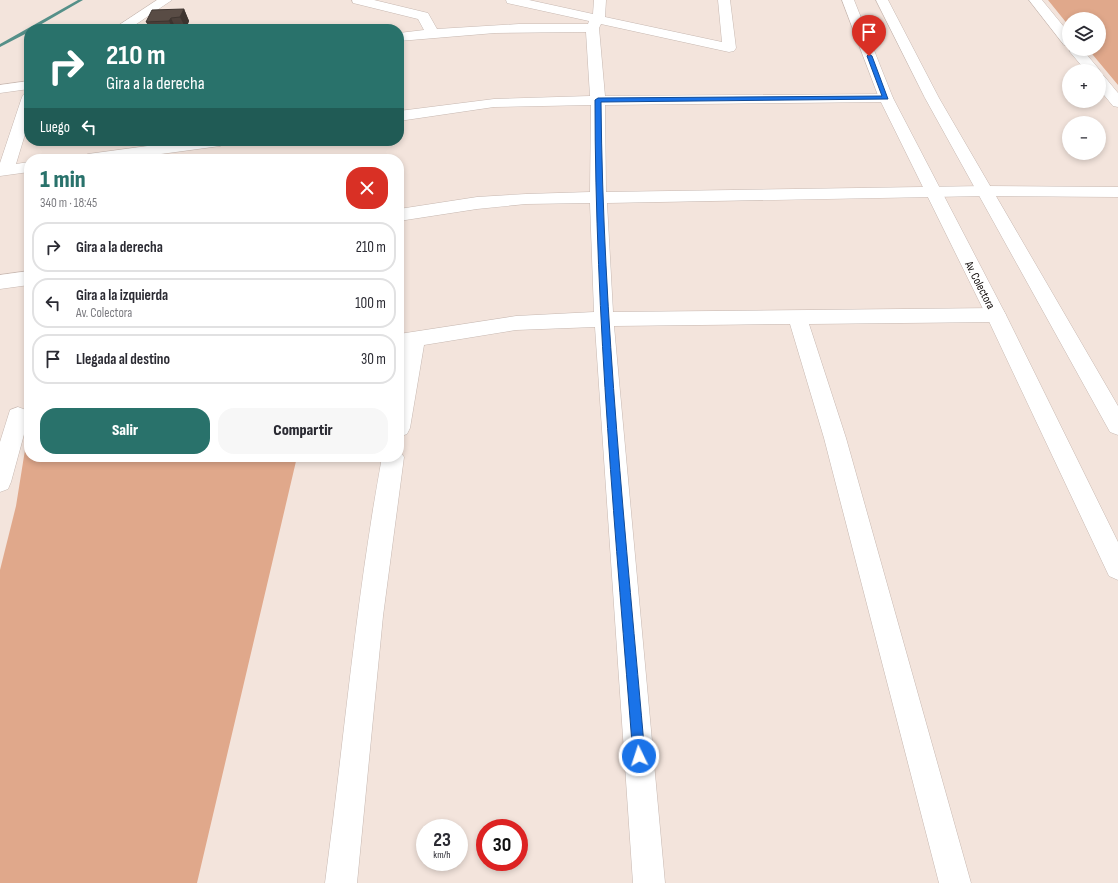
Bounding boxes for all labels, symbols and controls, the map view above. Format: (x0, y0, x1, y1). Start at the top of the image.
map controls (1062, 12, 1106, 160)
button: layers (1062, 12, 1106, 56)
pin (852, 15, 886, 56)
icon: arrive (858, 21, 880, 43)
text: 210 m (106, 39, 166, 72)
icon: right (40, 40, 92, 92)
button: + (1062, 64, 1106, 108)
text: Gira a la derecha (106, 73, 205, 94)
icon: left (78, 116, 100, 138)
button: − (1062, 116, 1106, 160)
text: Luego (40, 118, 70, 137)
text: 1 min (40, 165, 86, 194)
button: close (346, 167, 388, 209)
text: 340 m · 18:45 (40, 195, 97, 211)
icon: right (42, 236, 64, 258)
text: Gira a la derecha (76, 238, 163, 257)
text: 210 m (356, 238, 386, 257)
street label: Av. Colectora (961, 258, 998, 312)
text: Gira a la izquierda (76, 286, 168, 305)
icon: left (42, 292, 64, 314)
text: 100 m (355, 294, 386, 313)
text: Av. Colectora (76, 305, 132, 321)
icon: arrive (42, 348, 64, 370)
text: Llegada al destino (76, 350, 170, 369)
text: 30 m (361, 350, 386, 369)
button: Salir (40, 408, 210, 454)
button: Compartir (218, 408, 388, 454)
position arrow (618, 735, 660, 777)
speed limit sign: 30 (476, 819, 528, 871)
text: 23 (433, 828, 451, 852)
text: km/h (433, 849, 451, 861)

